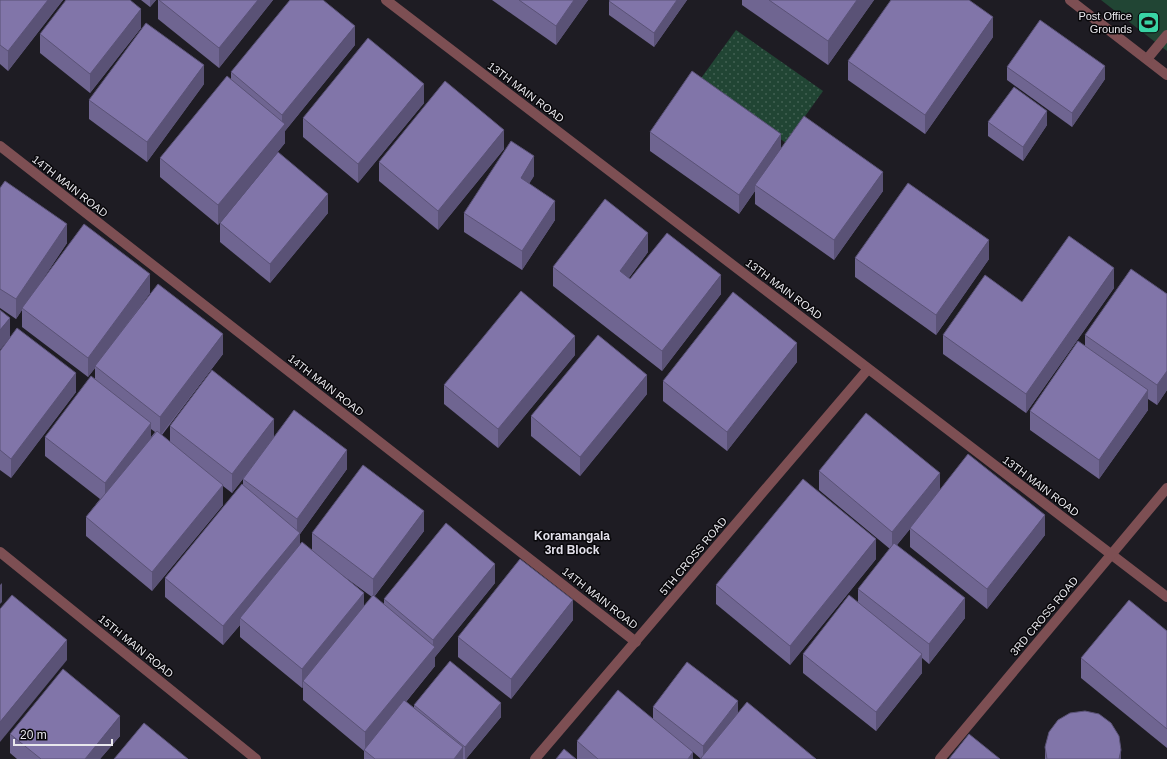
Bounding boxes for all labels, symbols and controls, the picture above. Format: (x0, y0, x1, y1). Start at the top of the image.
sports icon: Post Office Grounds (1135, 9, 1161, 35)
place label: Post Office Grounds (1078, 10, 1132, 35)
street label: 13TH MAIN ROAD (486, 59, 567, 125)
street label: 14TH MAIN ROAD (30, 153, 110, 219)
street label: 13TH MAIN ROAD (744, 256, 825, 322)
street label: 14TH MAIN ROAD (286, 352, 366, 418)
street label: 13TH MAIN ROAD (1001, 453, 1082, 519)
street label: 5TH CROSS ROAD (657, 515, 729, 597)
district label: Koramangala 3rd Block (534, 529, 610, 557)
street label: 14TH MAIN ROAD (560, 565, 640, 631)
street label: 3RD CROSS ROAD (1008, 574, 1080, 658)
street label: 15TH MAIN ROAD (96, 612, 176, 680)
scale bar (14, 721, 112, 747)
text: 20 m (20, 728, 47, 742)

